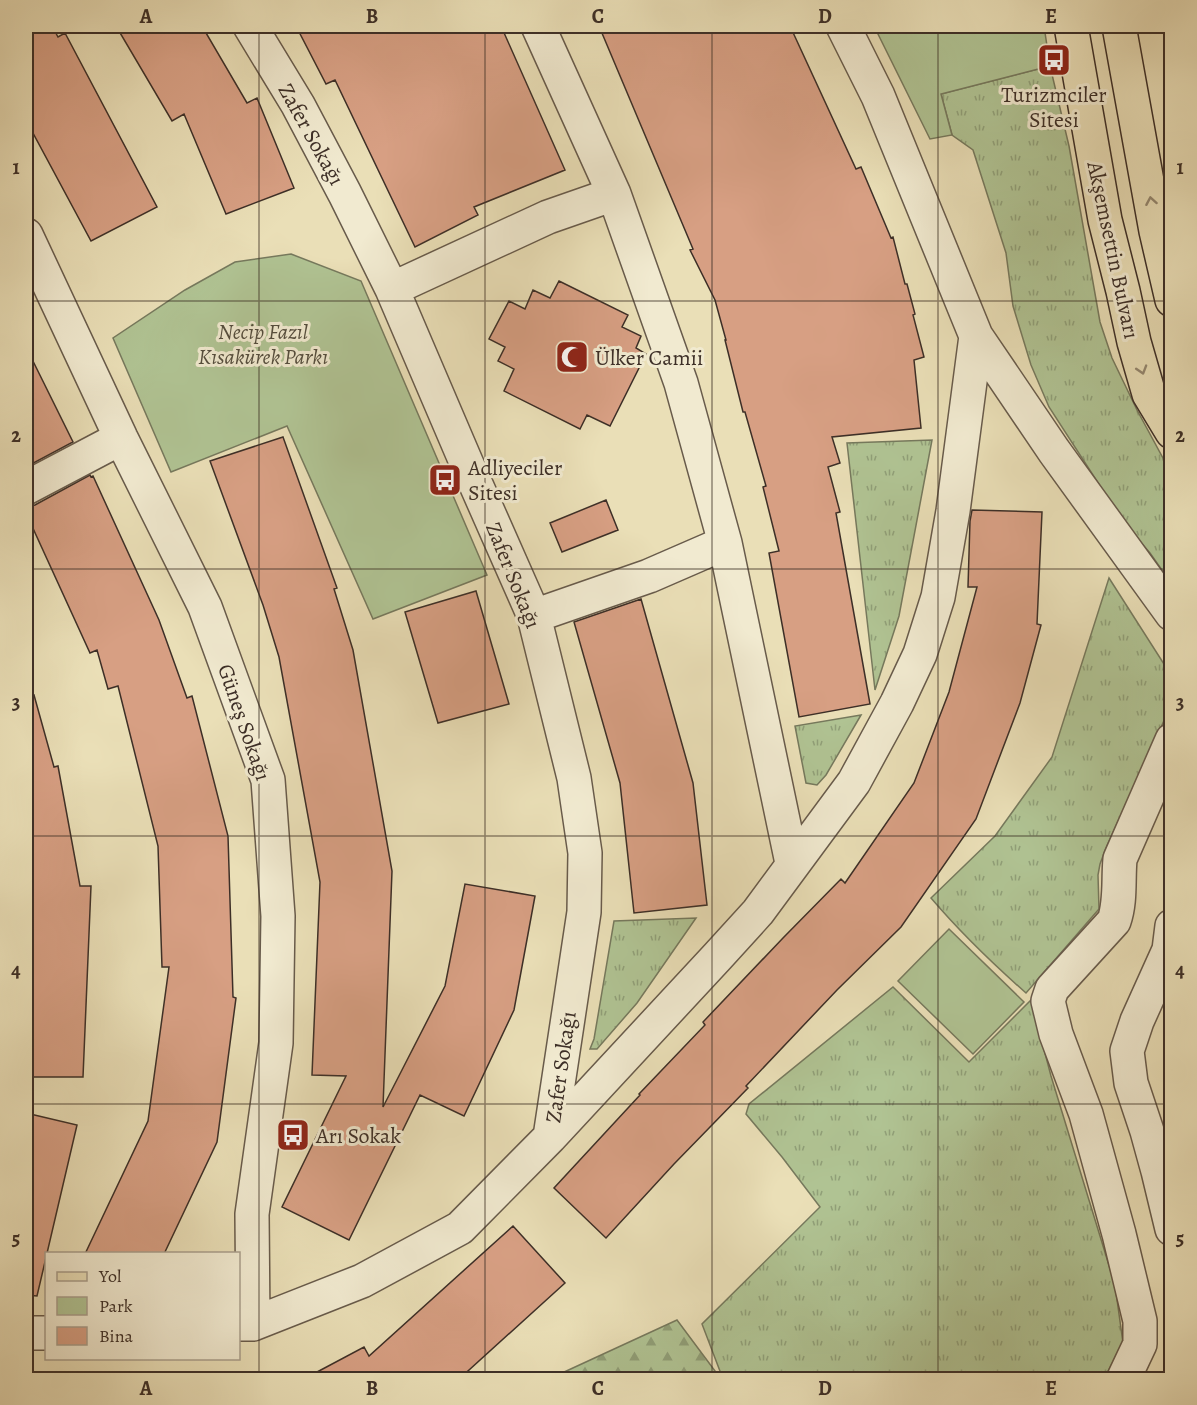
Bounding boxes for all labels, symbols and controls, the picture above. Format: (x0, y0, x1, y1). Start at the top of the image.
text: A (139, 3, 153, 30)
text: B (366, 3, 378, 30)
text: C (592, 3, 604, 30)
text: D (818, 3, 832, 30)
text: E (1045, 3, 1057, 30)
bus stop icon: Turizmciler Sitesi (1036, 42, 1072, 78)
street label: Zafer Sokağı (271, 78, 351, 191)
place label: Turizmciler Sitesi (1001, 80, 1107, 135)
text: 1 (12, 154, 20, 181)
text: 1 (1176, 154, 1184, 181)
street label: Akşemsettin Bulvarı (1079, 158, 1147, 342)
one-way arrow (1145, 197, 1158, 207)
park label: Necip Fazıl Kısakürek Parkı (198, 317, 328, 372)
mosque icon: Ülker Camii (554, 339, 590, 375)
place label: Ülker Camii (595, 343, 703, 373)
one-way arrow (1135, 365, 1147, 375)
text: 2 (11, 422, 21, 449)
text: 2 (1175, 422, 1185, 449)
place label: Adliyeciler Sitesi (467, 453, 562, 508)
bus stop icon: Adliyeciler Sitesi (427, 462, 463, 498)
street label: Zafer Sokağı (478, 518, 548, 633)
street label: Güneş Sokağı (210, 660, 278, 785)
text: 3 (12, 689, 20, 716)
text: 3 (1176, 689, 1184, 716)
text: 4 (11, 957, 21, 984)
text: 4 (1175, 957, 1185, 984)
street label: Zafer Sokağı (538, 1009, 584, 1125)
bus stop icon: Arı Sokak (275, 1117, 311, 1153)
place label: Arı Sokak (315, 1121, 401, 1151)
text: 5 (12, 1225, 20, 1252)
text: 5 (1176, 1225, 1184, 1252)
legend (45, 1252, 240, 1360)
text: Yol (98, 1264, 122, 1288)
text: Park (99, 1294, 133, 1318)
text: Bina (99, 1324, 134, 1348)
text: A (139, 1375, 153, 1402)
text: B (366, 1375, 378, 1402)
text: C (592, 1375, 604, 1402)
text: D (818, 1375, 832, 1402)
text: E (1045, 1375, 1057, 1402)

